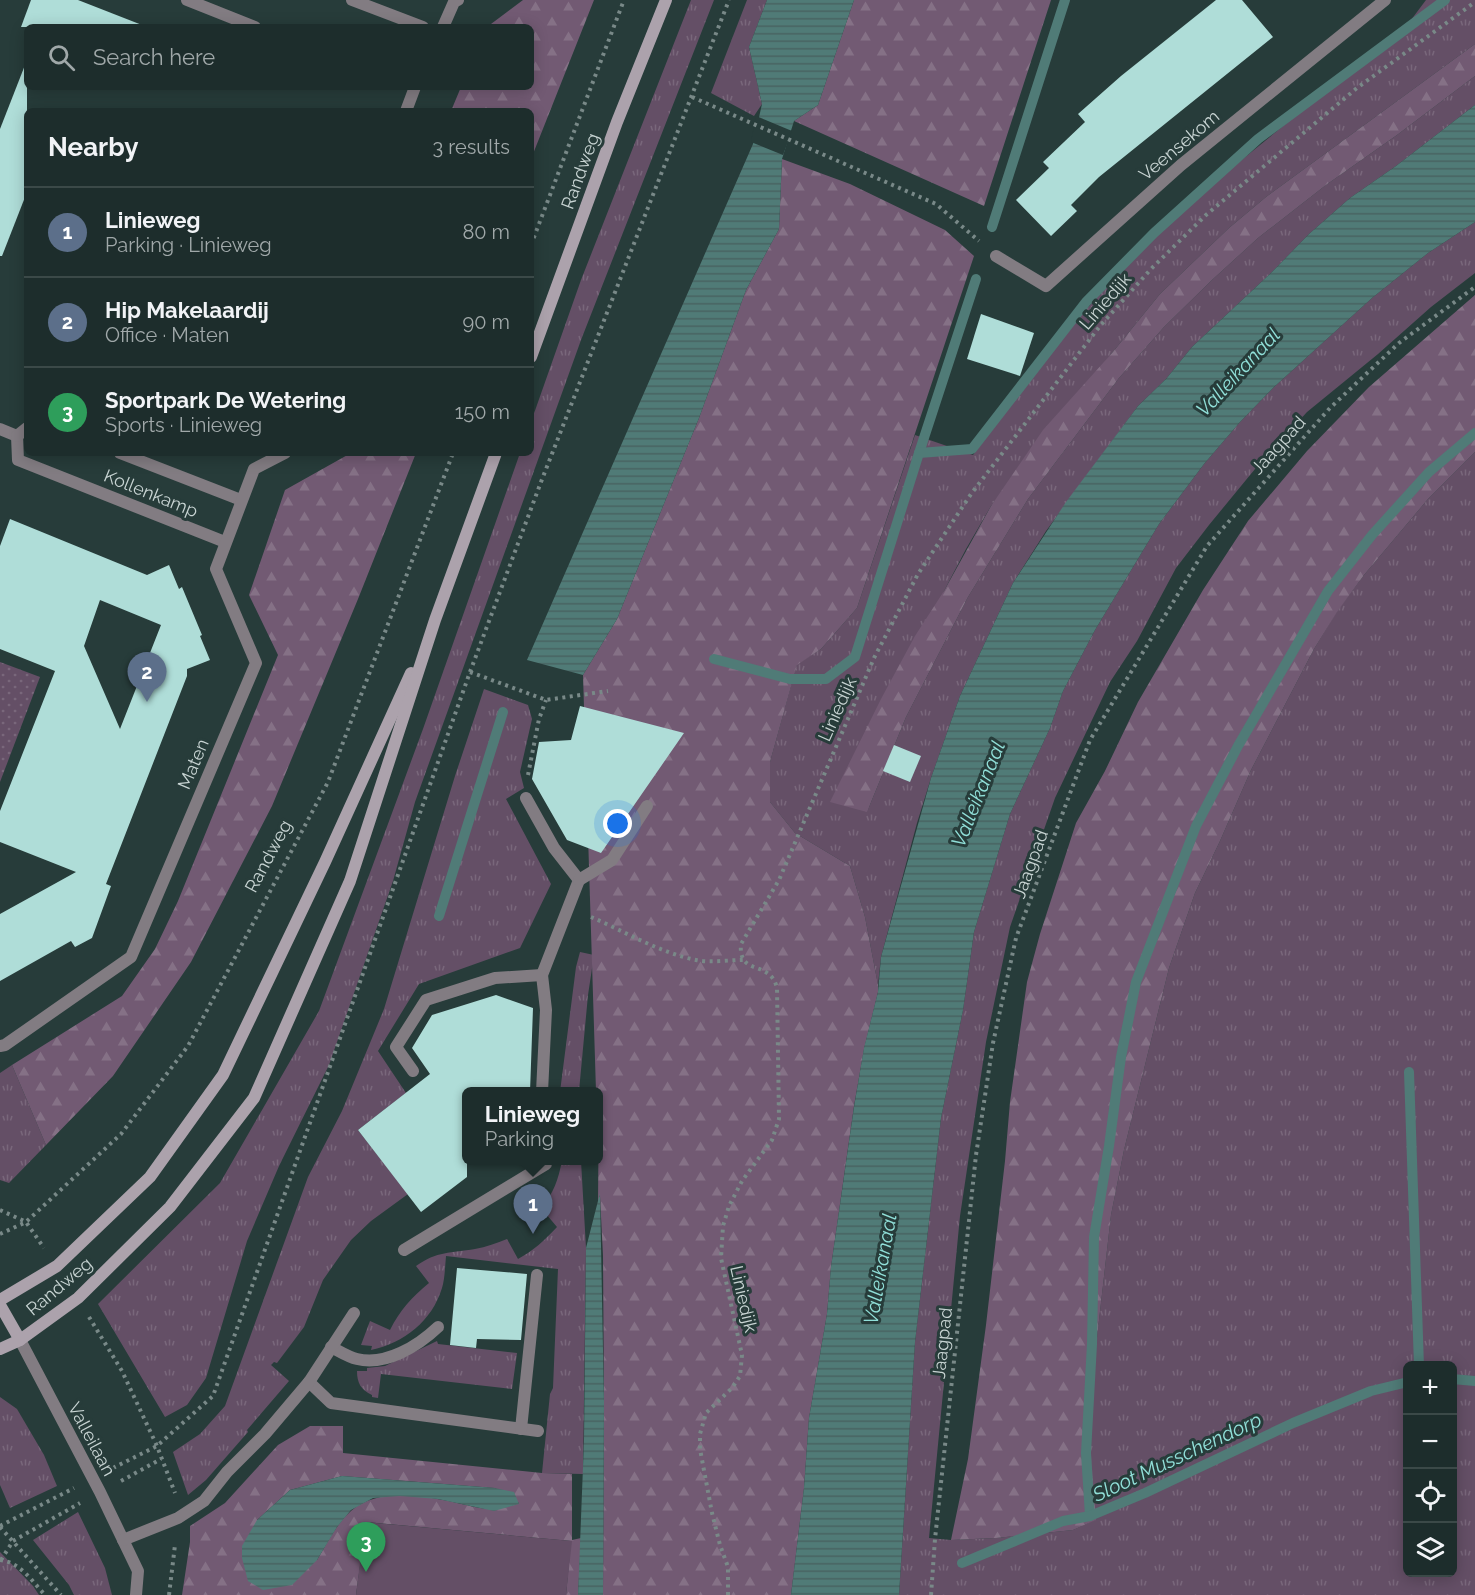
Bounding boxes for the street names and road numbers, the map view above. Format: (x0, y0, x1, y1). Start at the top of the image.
street label: Veensekom (1135, 105, 1223, 185)
street label: Randweg (557, 130, 603, 212)
street label: Liniedijk (1075, 268, 1136, 334)
street label: Jaagpad (1246, 411, 1310, 479)
street label: Kollenkamp (101, 465, 201, 521)
street label: Liniedijk (814, 673, 861, 744)
street label: Maten (173, 736, 213, 792)
street label: Randweg (240, 816, 296, 896)
street label: Jaagpad (1008, 827, 1052, 901)
street label: Randweg (22, 1253, 96, 1319)
street label: Liniedijk (726, 1263, 762, 1335)
street label: Jaagpad (928, 1306, 956, 1380)
street label: Valleilaan (64, 1399, 120, 1479)

